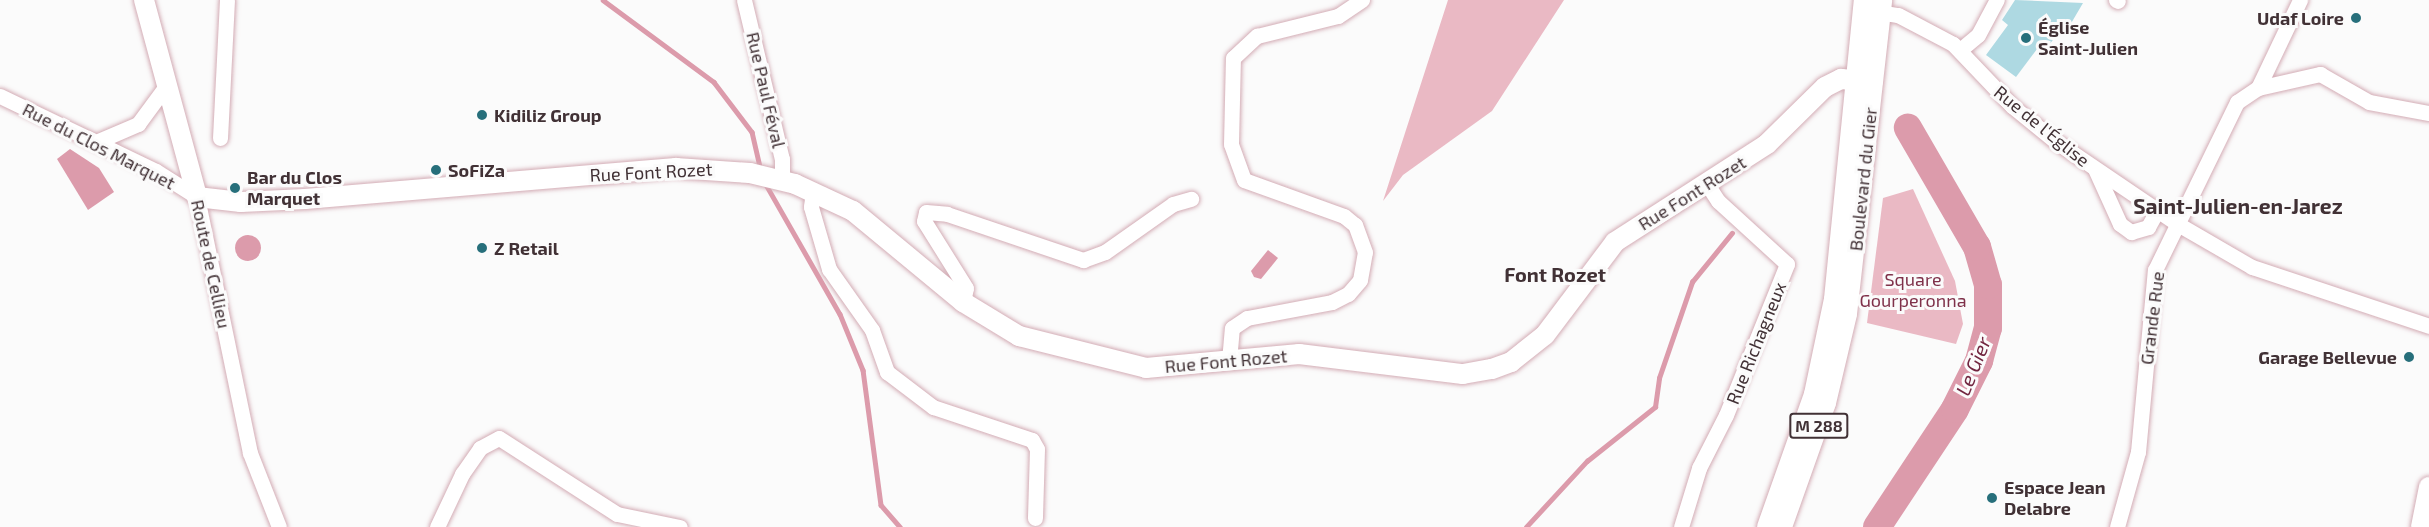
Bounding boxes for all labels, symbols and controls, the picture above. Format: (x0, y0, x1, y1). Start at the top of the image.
place label: Udaf Loire (2257, 7, 2344, 29)
marker: Udaf Loire (2349, 11, 2363, 25)
place label: Église Saint-Julien (2038, 17, 2138, 60)
street label: Rue Paul Féval (742, 30, 790, 150)
marker: Église Saint-Julien (2019, 31, 2033, 45)
street label: Rue de l'Église (1990, 81, 2094, 171)
street label: Rue du Clos Marquet (19, 98, 179, 194)
place label: Kidiliz Group (494, 104, 602, 126)
street label: Boulevard du Gier (1845, 106, 1881, 252)
marker: Kidiliz Group (475, 108, 489, 122)
street label: Rue Font Rozet (1634, 151, 1750, 235)
street label: Rue Font Rozet (589, 158, 713, 186)
place label: SoFiZa (448, 159, 505, 181)
marker: SoFiZa (429, 163, 443, 177)
place label: Bar du Clos Marquet (247, 167, 342, 210)
marker: Bar du Clos Marquet (228, 181, 242, 195)
district label: Saint-Julien-en-Jarez (2133, 193, 2343, 219)
street label: Route de Cellieu (187, 198, 235, 330)
place label: Z Retail (494, 237, 559, 259)
marker: Z Retail (475, 241, 489, 255)
district label: Font Rozet (1504, 262, 1606, 286)
park label: Square Gourperonna (1859, 269, 1967, 312)
street label: Grande Rue (2136, 270, 2168, 366)
street label: Rue Richagneux (1722, 279, 1790, 407)
water label: Le Gier (1950, 333, 1996, 399)
street label: Rue Font Rozet (1164, 345, 1288, 377)
place label: Garage Bellevue (2258, 346, 2397, 368)
marker: Garage Bellevue (2402, 350, 2416, 364)
road number: M 288 (1789, 413, 1849, 439)
place label: Espace Jean Delabre (2004, 477, 2106, 520)
marker: Espace Jean Delabre (1985, 491, 1999, 505)

